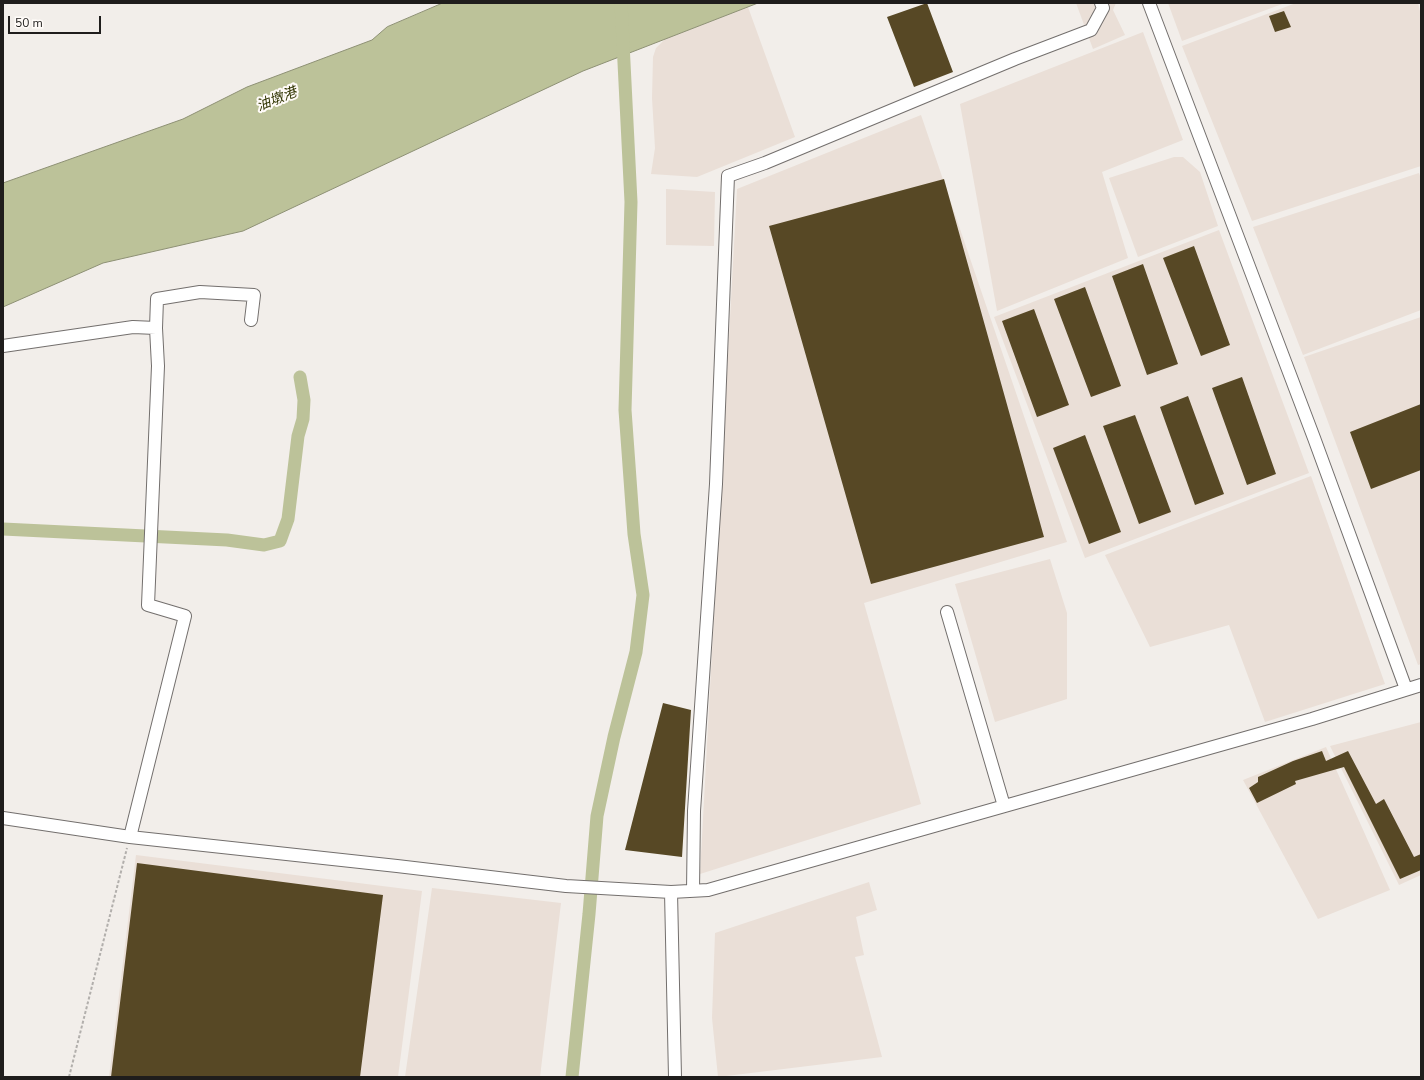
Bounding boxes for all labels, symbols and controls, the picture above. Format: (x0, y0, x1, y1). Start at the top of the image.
scale bar (10, 8, 103, 34)
text: 50 m (15, 15, 43, 31)
water label: 油墩港 (254, 84, 300, 116)

